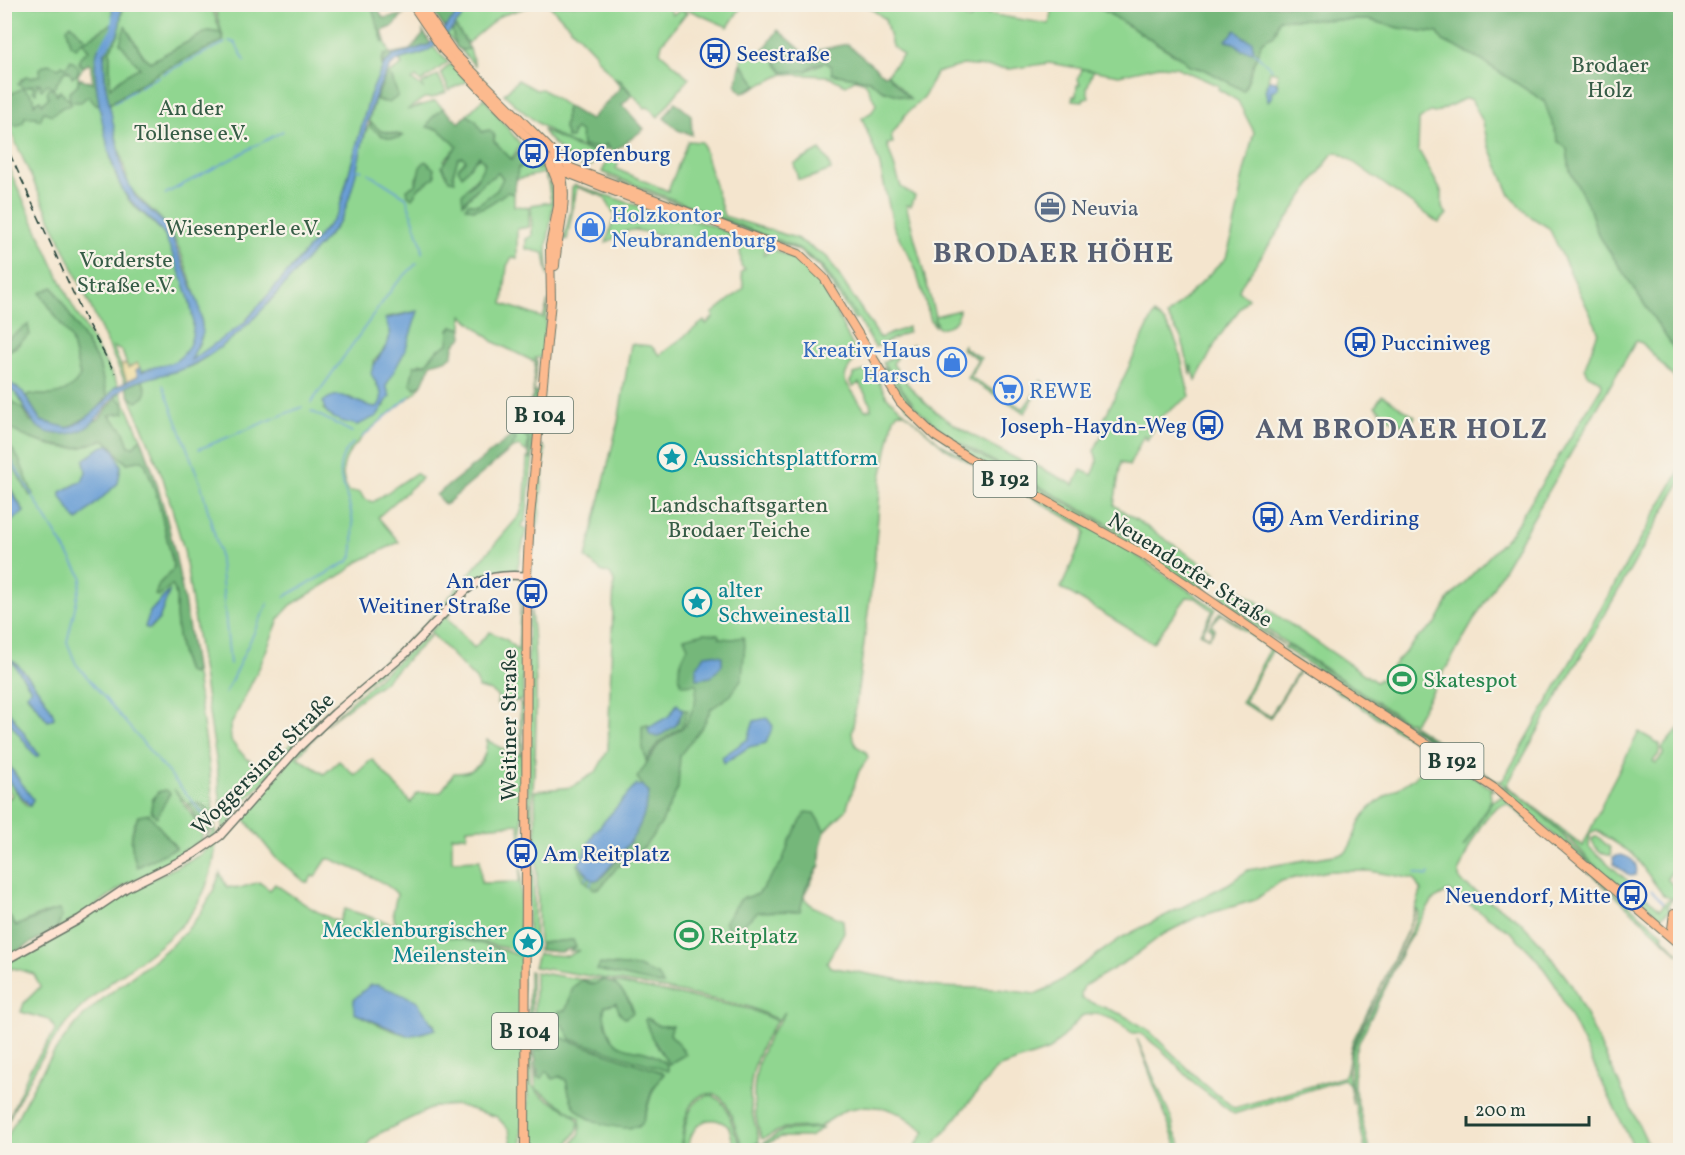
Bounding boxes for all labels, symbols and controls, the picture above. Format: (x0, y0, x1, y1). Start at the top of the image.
bus stop icon: Seestraße (699, 37, 731, 69)
place label: Seestraße (736, 40, 830, 71)
park label: Brodaer Holz (1571, 51, 1649, 107)
park label: An der Tollense e.V. (134, 94, 248, 150)
bus stop icon: Hopfenburg (517, 137, 549, 169)
place label: Hopfenburg (554, 140, 671, 171)
office icon: Neuvia (1034, 191, 1066, 223)
place label: Neuvia (1071, 194, 1139, 225)
place label: Holzkontor Neubrandenburg (611, 201, 776, 257)
shop icon: Holzkontor Neubrandenburg (574, 211, 606, 243)
park label: Wiesenperle e.V. (165, 214, 321, 245)
district label: BRODAER HÖHE (933, 235, 1175, 274)
park label: Vorderste Straße e.V. (77, 246, 175, 302)
bus stop icon: Pucciniweg (1344, 326, 1376, 358)
place label: Pucciniweg (1381, 329, 1491, 360)
place label: Kreativ-Haus Harsch (803, 336, 931, 392)
shop icon: Kreativ-Haus Harsch (936, 346, 968, 378)
supermarket icon: REWE (992, 374, 1024, 406)
place label: REWE (1029, 377, 1092, 408)
road number: B 104 (507, 397, 573, 433)
bus stop icon: Joseph-Haydn-Weg (1192, 409, 1224, 441)
district label: AM BRODAER HOLZ (1255, 411, 1549, 450)
place label: Joseph-Haydn-Weg (1000, 412, 1187, 443)
place icon: Aussichtsplattform (656, 441, 688, 473)
place label: Aussichtsplattform (693, 444, 878, 475)
road number: B 192 (974, 461, 1036, 497)
park label: Landschaftsgarten Brodaer Teiche (650, 491, 828, 547)
bus stop icon: Am Verdiring (1252, 501, 1284, 533)
place label: Am Verdiring (1289, 504, 1420, 535)
street label: Neuendorfer Straße (1101, 506, 1278, 636)
place label: An der Weitiner Straße (358, 567, 511, 623)
place label: alter Schweinestall (718, 576, 850, 632)
bus stop icon: An der Weitiner Straße (516, 577, 548, 609)
place icon: alter Schweinestall (681, 586, 713, 618)
street label: Weitiner Straße (495, 649, 526, 801)
sports icon: Skatespot (1386, 663, 1418, 695)
place label: Skatespot (1423, 666, 1517, 697)
street label: Woggersiner Straße (185, 686, 342, 843)
road number: B 192 (1420, 743, 1484, 779)
bus stop icon: Am Reitplatz (506, 837, 538, 869)
place label: Am Reitplatz (543, 840, 670, 871)
bus stop icon: Neuendorf, Mitte (1616, 879, 1648, 911)
place label: Neuendorf, Mitte (1445, 882, 1611, 913)
place label: Mecklenburgischer Meilenstein (322, 916, 507, 972)
sports icon: Reitplatz (673, 919, 705, 951)
place label: Reitplatz (710, 922, 798, 953)
place icon: Mecklenburgischer Meilenstein (512, 926, 544, 958)
road number: B 104 (492, 1013, 558, 1049)
scale bar (1466, 1089, 1589, 1127)
text: 200 m (1475, 1099, 1526, 1124)

